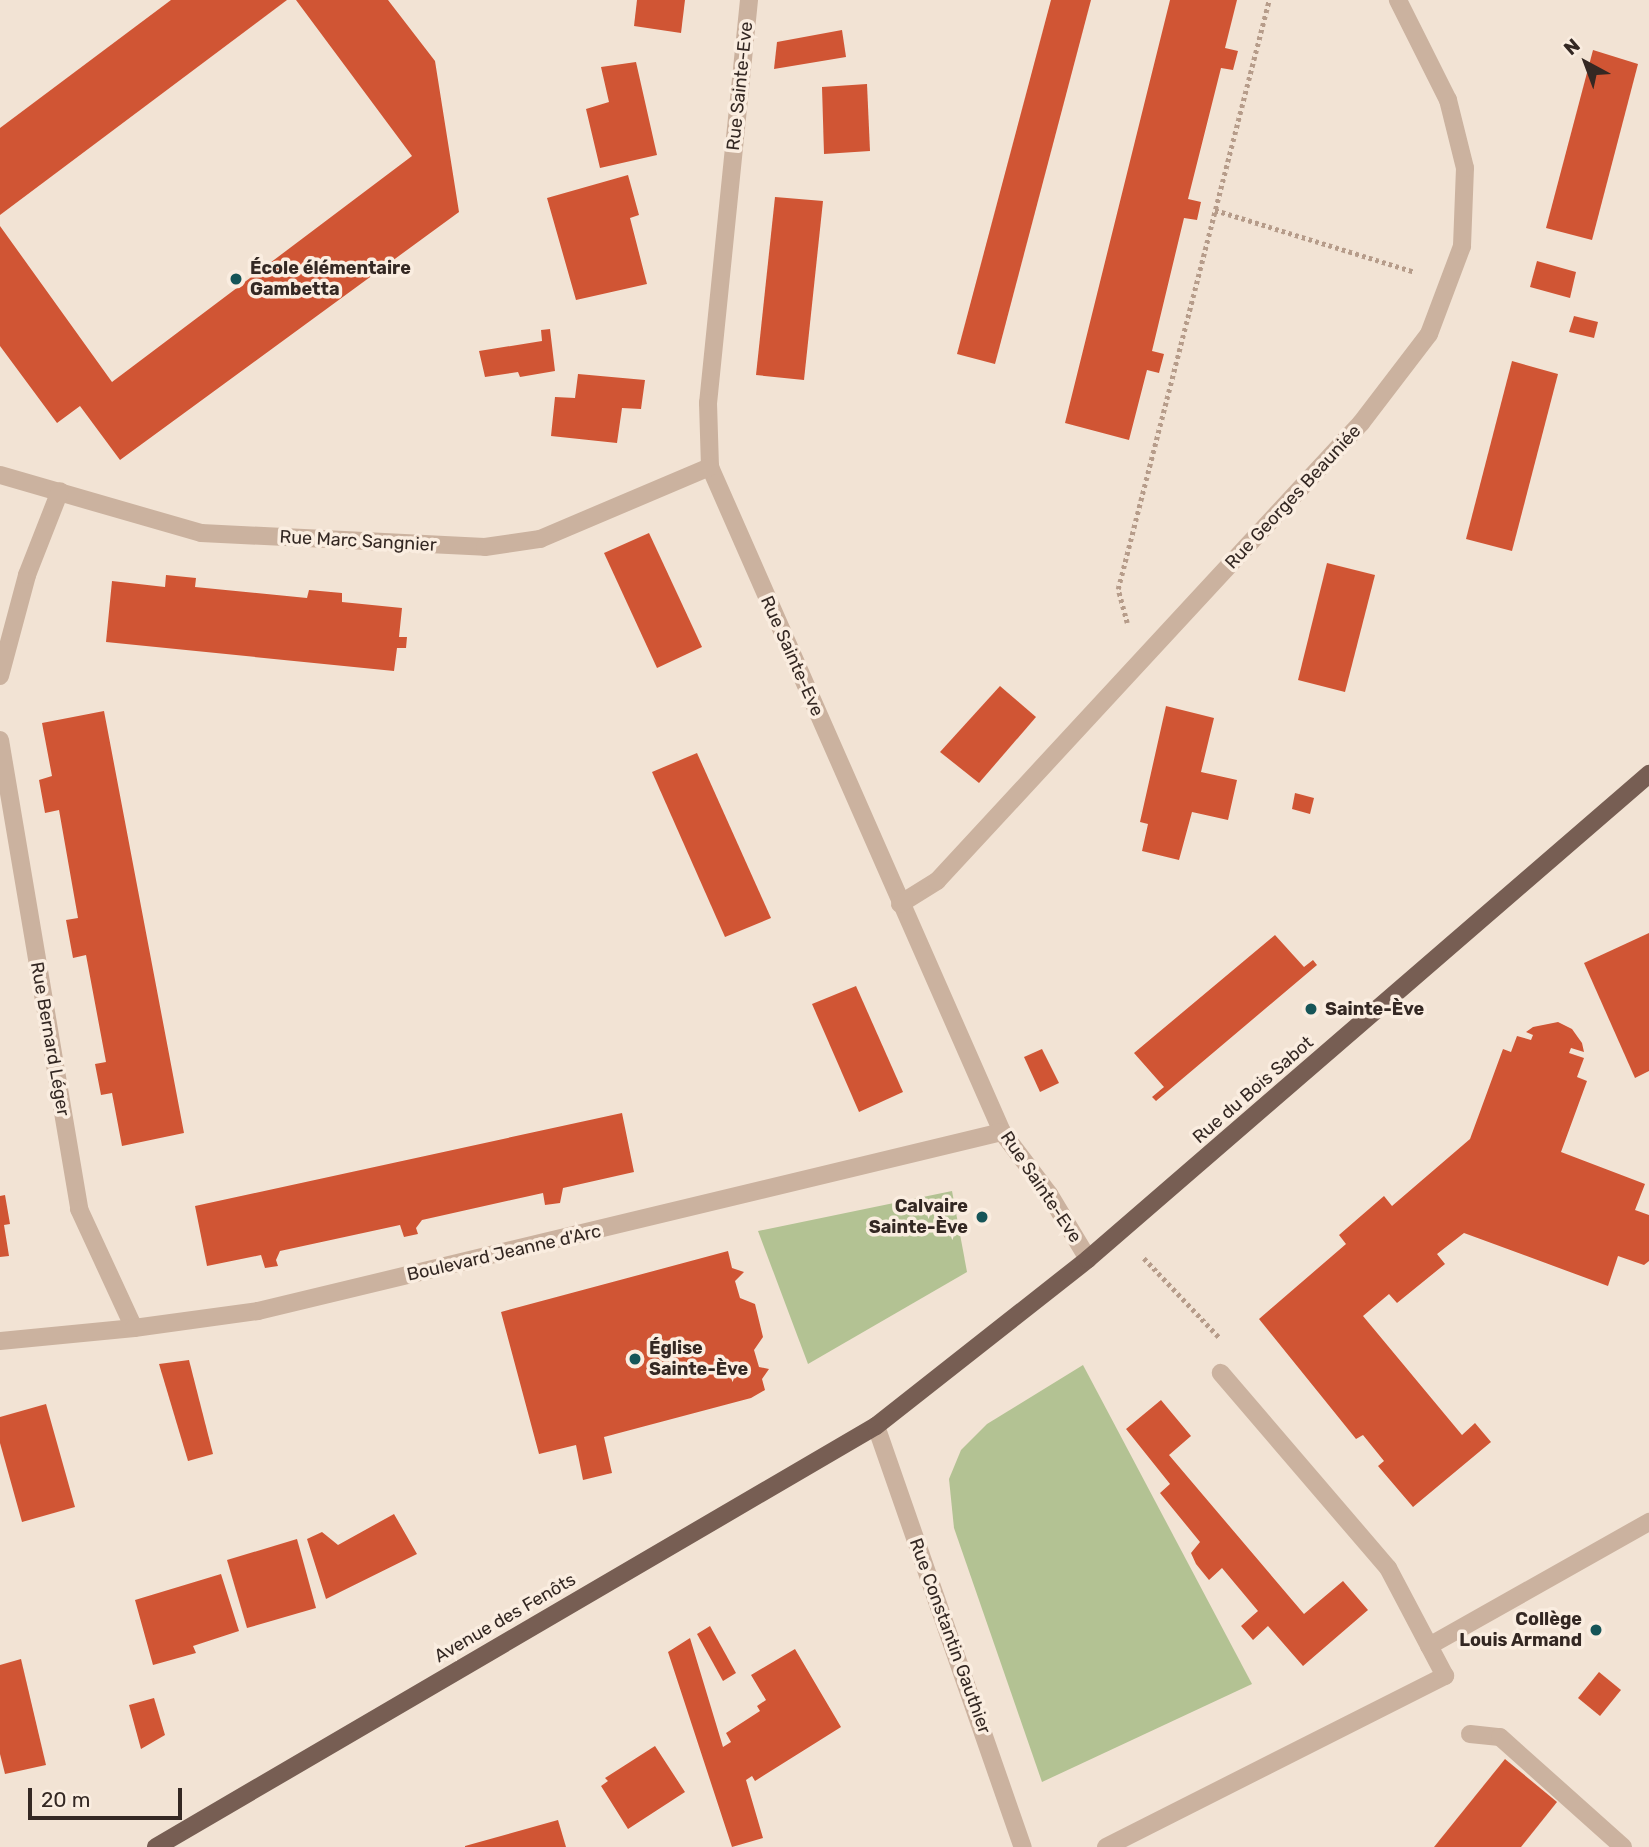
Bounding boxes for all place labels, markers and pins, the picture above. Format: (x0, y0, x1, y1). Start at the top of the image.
place label: École élémentaire Gambetta (250, 258, 411, 300)
marker: École élémentaire Gambetta (228, 271, 244, 287)
place label: Sainte-Ève (1325, 998, 1424, 1020)
marker: Sainte-Ève (1303, 1001, 1319, 1017)
place label: Calvaire Sainte-Ève (869, 1196, 968, 1238)
marker: Calvaire Sainte-Ève (974, 1209, 990, 1225)
place label: Église Sainte-Ève (649, 1338, 748, 1380)
marker: Église Sainte-Ève (627, 1351, 643, 1367)
place label: Collège Louis Armand (1459, 1609, 1582, 1652)
marker: Collège Louis Armand (1588, 1622, 1604, 1638)

